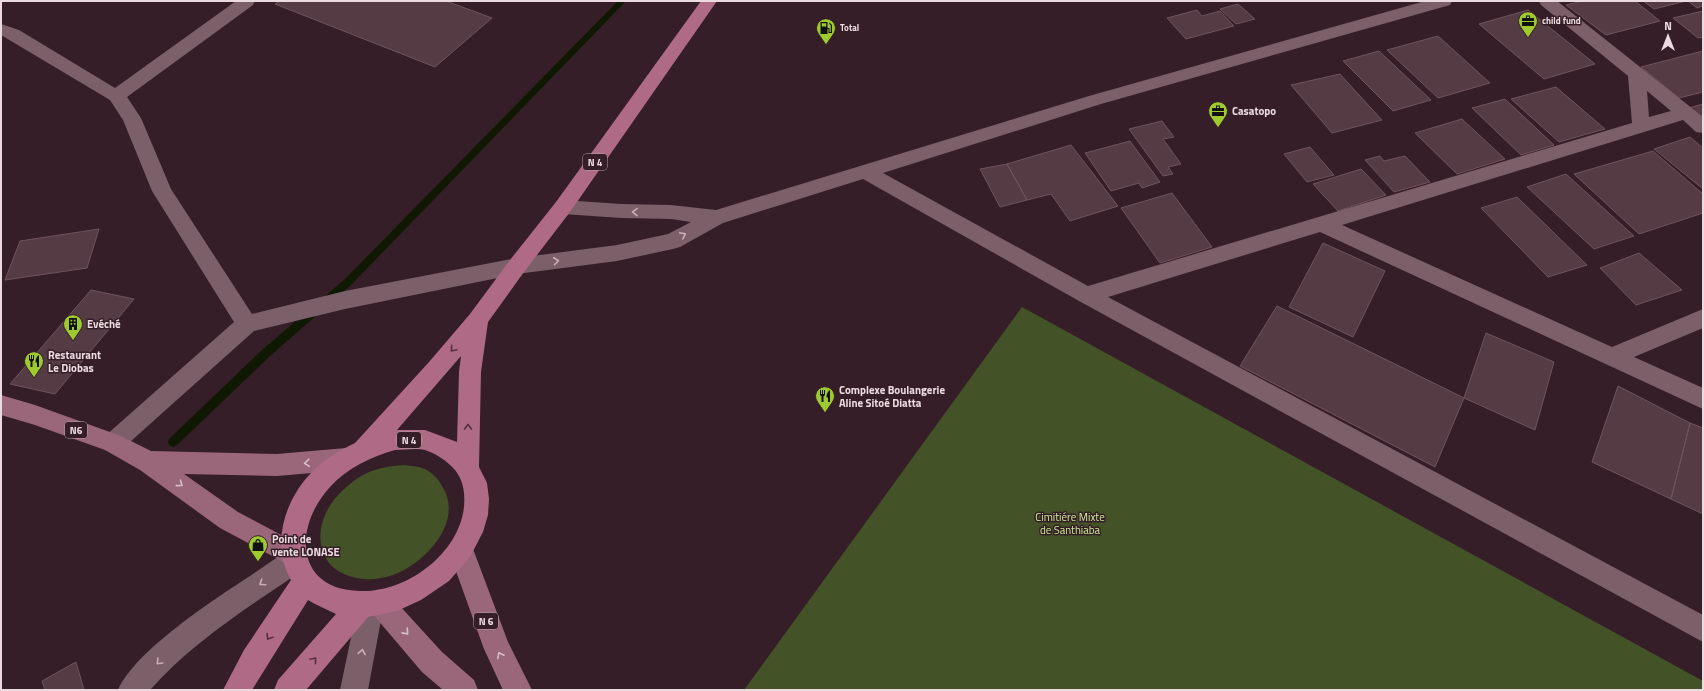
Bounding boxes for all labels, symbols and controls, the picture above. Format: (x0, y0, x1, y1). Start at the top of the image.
office icon: child fund (1517, 10, 1539, 38)
place label: child fund (1542, 14, 1581, 27)
north arrow (1648, 16, 1688, 56)
fuel station icon: Total (815, 17, 837, 45)
text: N (1664, 18, 1672, 34)
place label: Total (840, 21, 859, 34)
office icon: Casatopo (1207, 100, 1229, 128)
place label: Casatopo (1232, 103, 1276, 119)
road number: N 4 (583, 154, 607, 170)
one-way arrow (632, 207, 638, 216)
one-way arrow (679, 233, 686, 240)
one-way arrow (553, 257, 559, 266)
building icon: Evéché (62, 313, 84, 341)
place label: Evéché (87, 316, 121, 332)
one-way arrow (451, 345, 458, 352)
place label: Restaurant Le Diobas (48, 347, 101, 376)
restaurant icon: Restaurant Le Diobas (23, 350, 45, 378)
place label: Complexe Boulangerie Aline Sitoé Diatta (839, 382, 945, 411)
restaurant icon: Complexe Boulangerie Aline Sitoé Diatta (814, 385, 836, 413)
road number: N6 (65, 422, 87, 438)
one-way arrow (464, 424, 472, 430)
road number: N 4 (397, 432, 421, 448)
one-way arrow (304, 458, 310, 467)
one-way arrow (175, 479, 182, 486)
park label: Cimitiére Mixte de Santhiaba (1035, 509, 1105, 538)
place label: Point de vente LONASE (272, 531, 340, 560)
shop icon: Point de vente LONASE (247, 534, 269, 562)
one-way arrow (259, 578, 266, 586)
road number: N 6 (474, 613, 498, 629)
one-way arrow (401, 628, 408, 635)
one-way arrow (266, 633, 274, 640)
one-way arrow (357, 649, 366, 655)
one-way arrow (497, 652, 505, 660)
one-way arrow (156, 657, 164, 665)
one-way arrow (309, 658, 316, 665)

